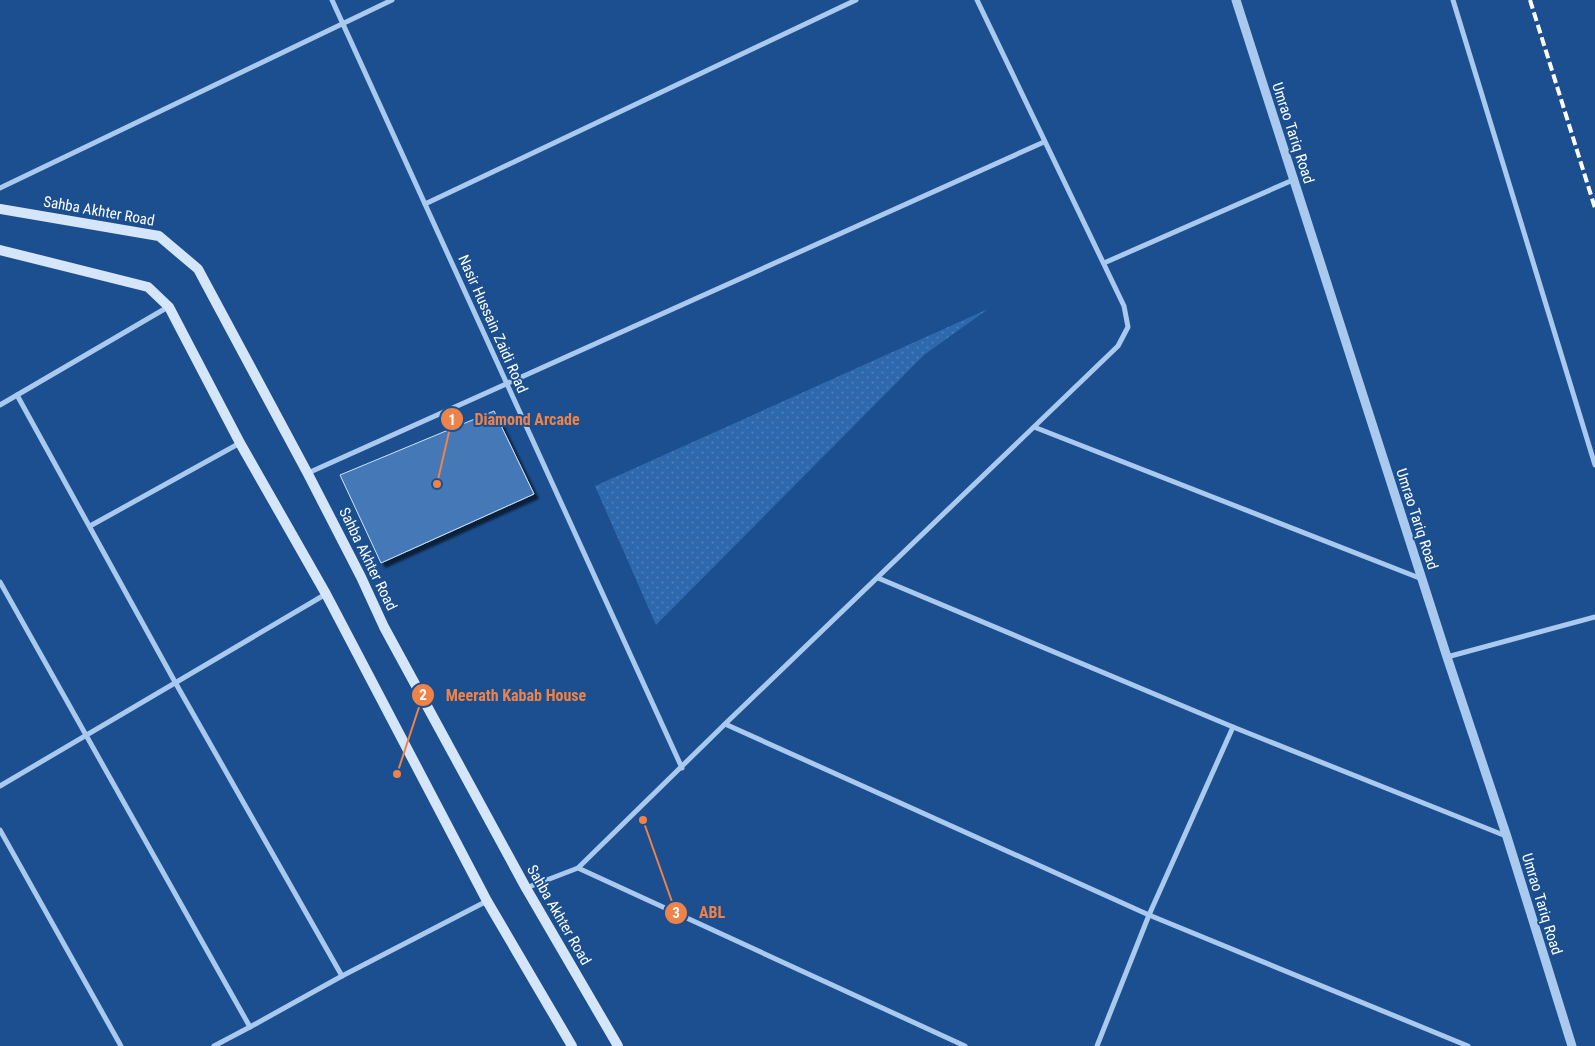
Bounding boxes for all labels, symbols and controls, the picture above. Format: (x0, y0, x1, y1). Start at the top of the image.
street label: Umrao Tariq Road (1268, 80, 1318, 186)
street label: Sahba Akhter Road (42, 192, 156, 230)
street label: Nasir Hussain Zaidi Road (454, 252, 532, 396)
callout: Diamond Arcade (439, 404, 590, 435)
text: Diamond Arcade (474, 410, 580, 429)
text: 1 (448, 411, 456, 429)
street label: Umrao Tariq Road (1392, 466, 1442, 572)
street label: Sahba Akhter Road (335, 504, 401, 614)
callout: Meerath Kabab House (411, 679, 596, 710)
text: 2 (419, 686, 427, 704)
text: Meerath Kabab House (446, 686, 587, 705)
street label: Umrao Tariq Road (1518, 851, 1566, 957)
street label: Sahba Akhter Road (523, 862, 595, 968)
callout: ABL (664, 897, 735, 928)
text: ABL (699, 903, 725, 922)
text: 3 (672, 904, 680, 922)

